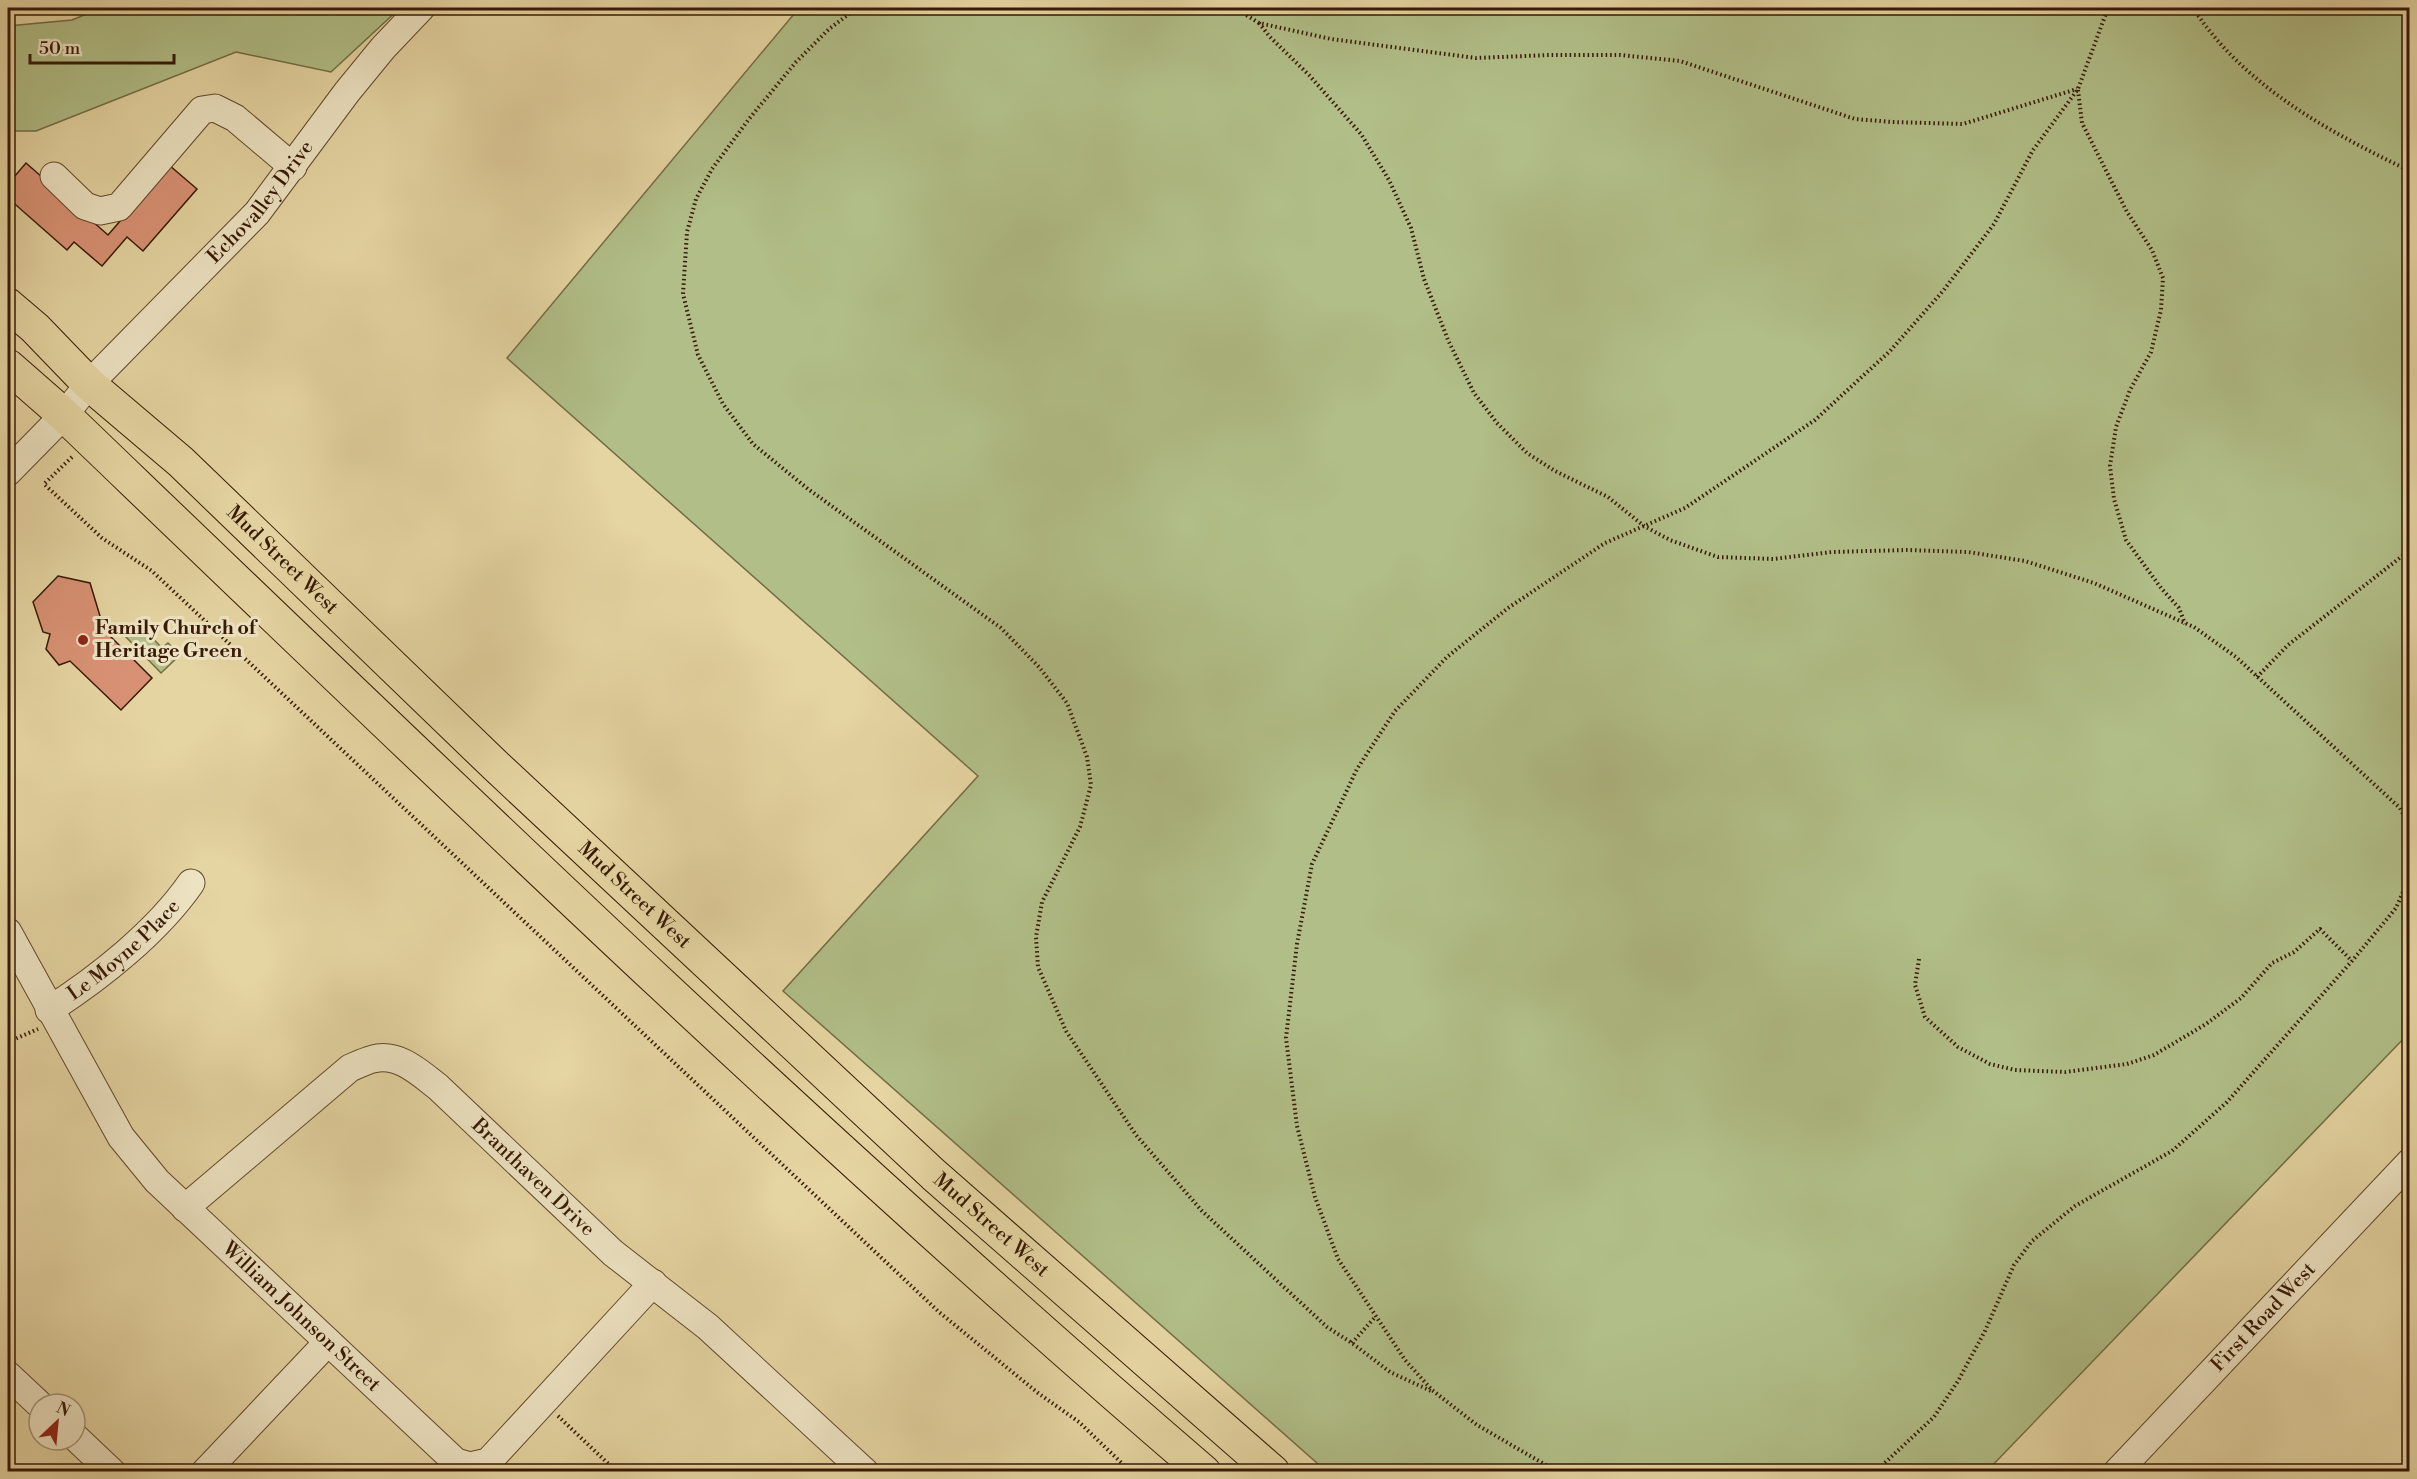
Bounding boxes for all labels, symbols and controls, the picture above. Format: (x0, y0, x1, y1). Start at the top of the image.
scale bar (30, 27, 174, 65)
text: 50 m (39, 37, 81, 60)
street label: Echovalley Drive (202, 136, 319, 269)
street label: Mud Street West (221, 500, 344, 620)
place label: Family Church of Heritage Green (95, 616, 259, 664)
marker: Family Church of Heritage Green (76, 633, 90, 647)
street label: Mud Street West (572, 836, 696, 954)
street label: Le Moyne Place (63, 894, 186, 1006)
street label: Branthaven Drive (466, 1112, 600, 1242)
street label: Mud Street West (928, 1168, 1054, 1283)
street label: William Johnson Street (216, 1236, 386, 1397)
street label: First Road West (2206, 1257, 2321, 1377)
north arrow (27, 1392, 87, 1452)
text: N (53, 1398, 74, 1421)

